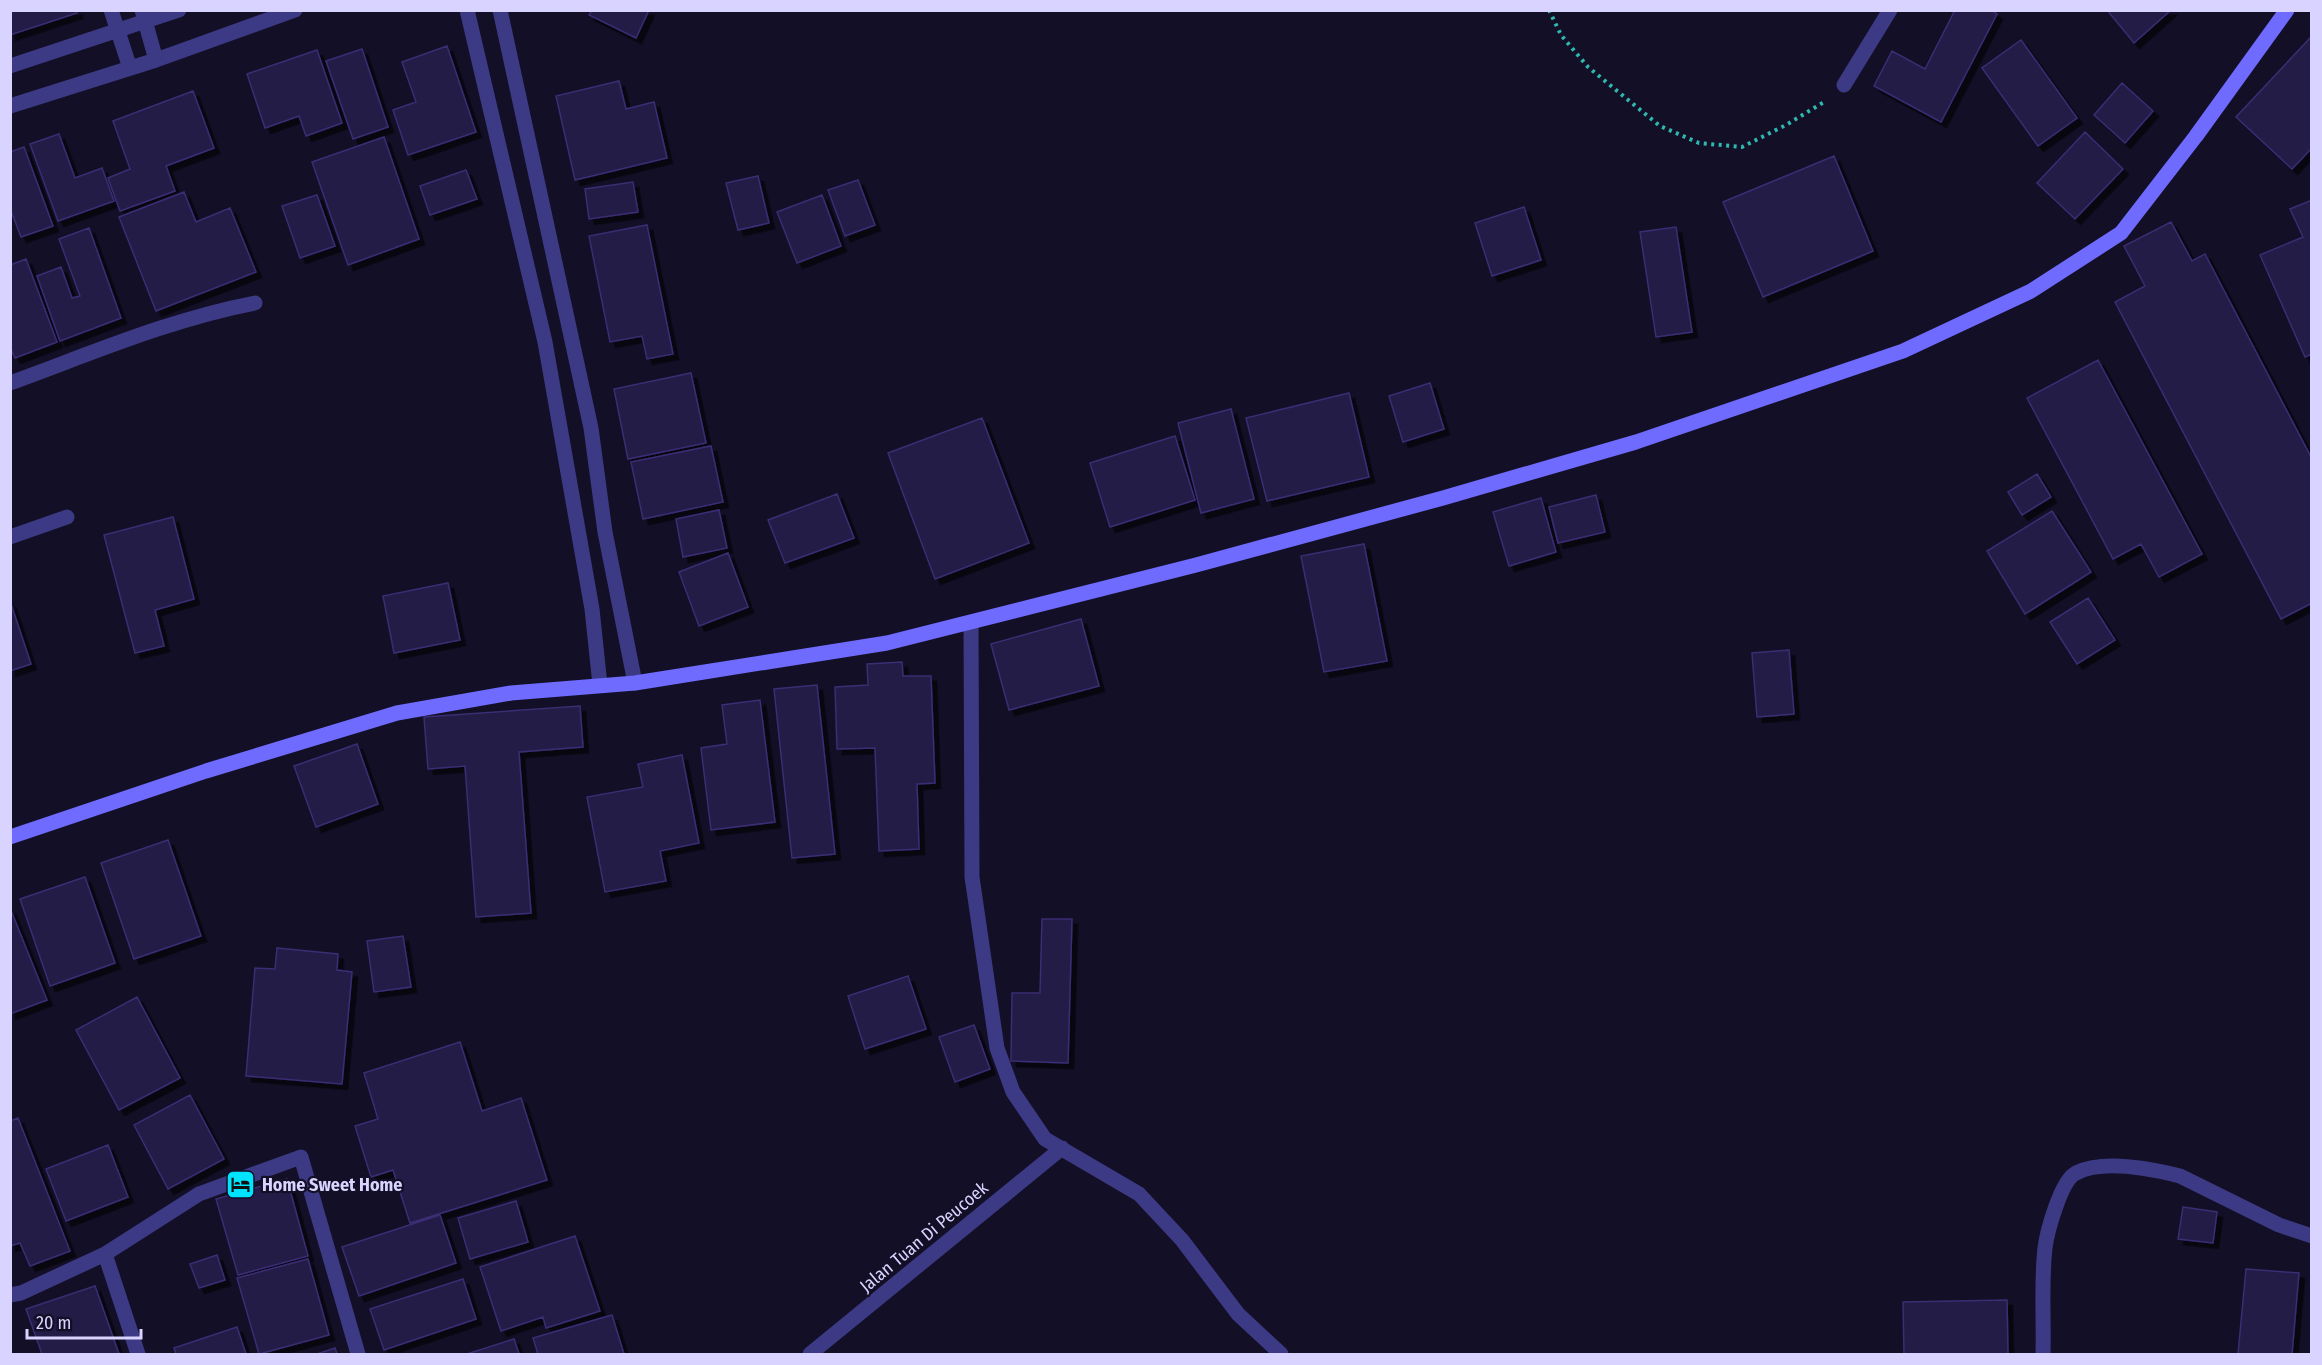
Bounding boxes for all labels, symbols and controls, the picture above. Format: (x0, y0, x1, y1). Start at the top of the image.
hotel icon: Home Sweet Home (225, 1169, 257, 1201)
place label: Home Sweet Home (262, 1174, 402, 1196)
street label: Jalan Tuan Di Peucoek (855, 1176, 993, 1297)
scale bar (27, 1302, 141, 1340)
text: 20 m (36, 1312, 71, 1334)

